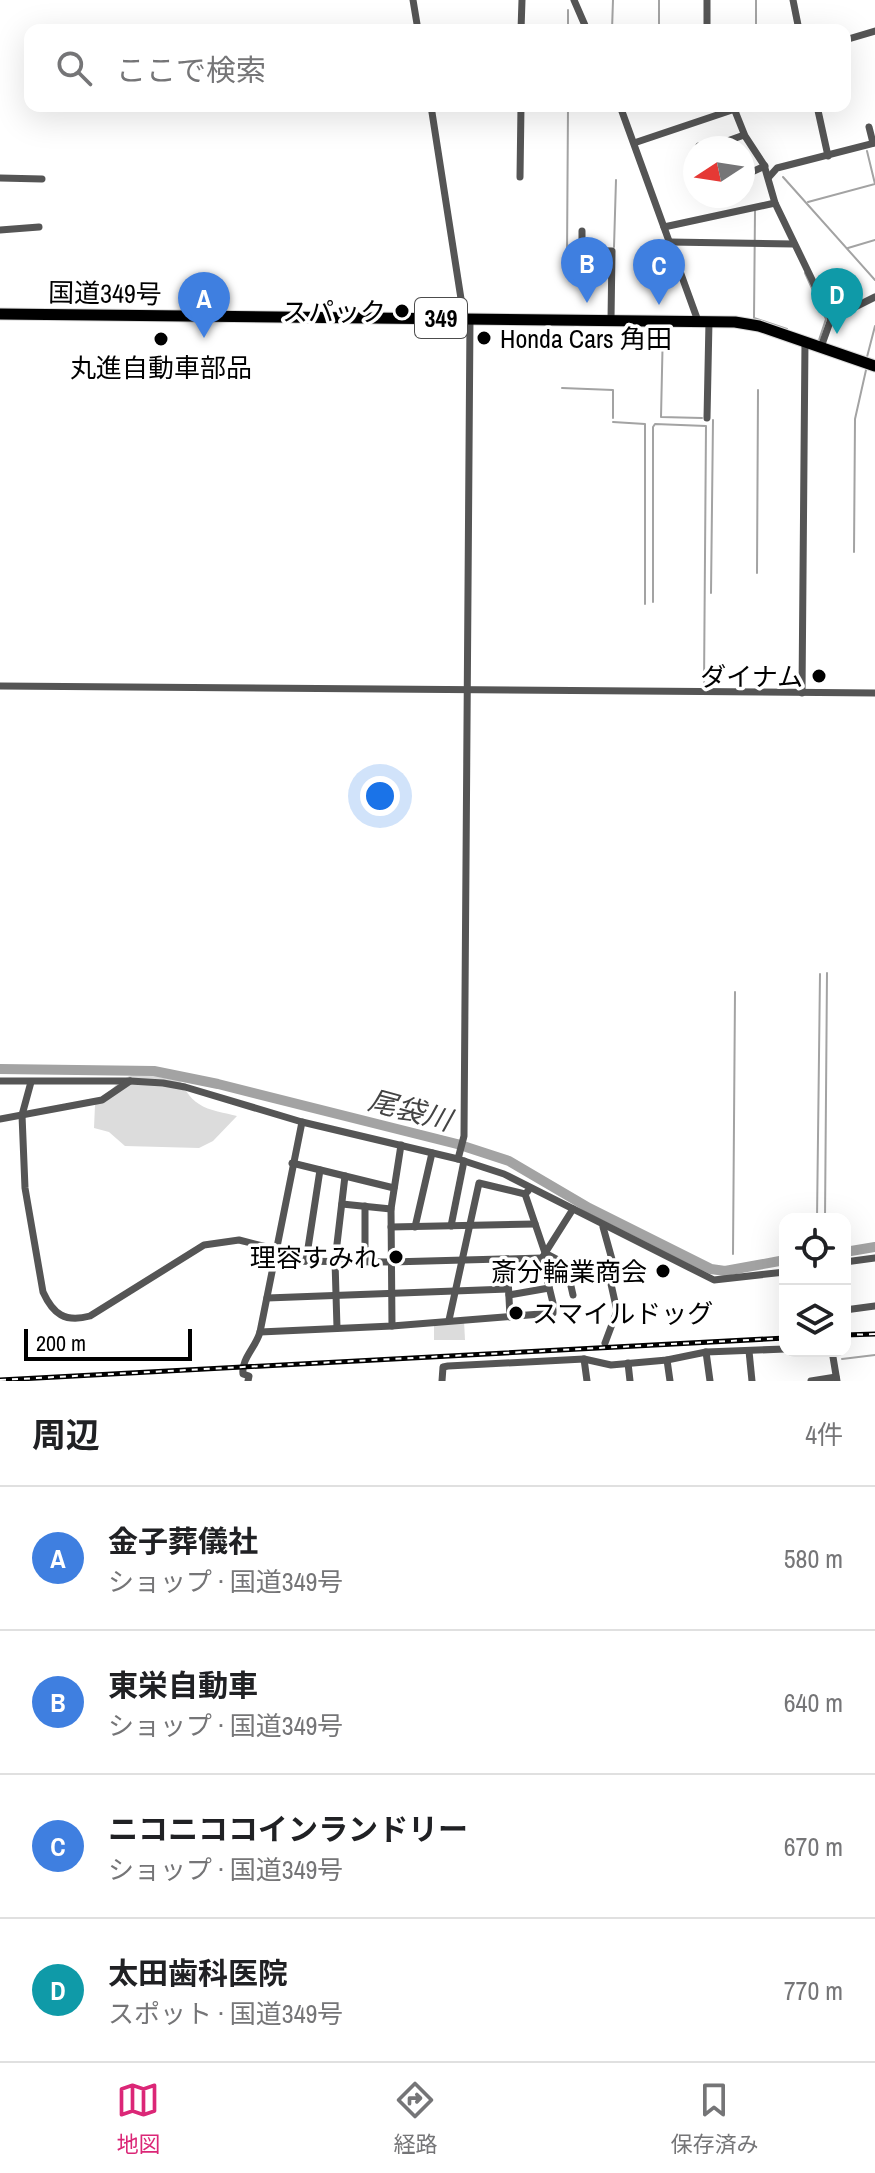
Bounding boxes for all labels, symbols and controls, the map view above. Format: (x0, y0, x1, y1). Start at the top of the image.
search box (24, 24, 851, 112)
icon: search (52, 46, 96, 90)
text: ここで検索 (116, 50, 266, 90)
north arrow (683, 136, 755, 208)
pin: B (561, 237, 613, 303)
pin: C (633, 239, 685, 305)
pin: D (811, 268, 863, 334)
pin: A (178, 272, 230, 338)
street label: 国道349号 (48, 275, 162, 311)
place label: スパック (282, 294, 386, 329)
road number: 349 (415, 298, 467, 338)
marker: スパック (393, 302, 411, 320)
place label: Honda Cars 角田 (500, 321, 672, 356)
marker: Honda Cars 角田 (475, 329, 493, 347)
marker: 丸進自動車部品 (152, 330, 170, 348)
place label: 丸進自動車部品 (70, 350, 252, 385)
place label: ダイナム (700, 659, 803, 694)
marker: ダイナム (810, 667, 828, 685)
your location (360, 776, 400, 816)
water label: 尾袋川 (365, 1081, 458, 1140)
map controls (779, 1213, 851, 1357)
button: locate (779, 1213, 851, 1285)
place label: 理容すみれ (250, 1240, 380, 1275)
marker: 理容すみれ (387, 1248, 405, 1266)
place label: 斎分輪業商会 (491, 1254, 647, 1289)
marker: 斎分輪業商会 (654, 1262, 672, 1280)
button: layers (779, 1285, 851, 1357)
place label: スマイルドッグ (532, 1296, 713, 1331)
marker: スマイルドッグ (507, 1304, 525, 1322)
scale bar (24, 1325, 192, 1361)
text: 200 m (36, 1328, 86, 1358)
text: 周辺 (32, 1412, 100, 1458)
text: 4件 (805, 1417, 843, 1452)
text: 金子葬儀社 (108, 1521, 258, 1561)
text: A (50, 1541, 66, 1576)
text: 580 m (784, 1541, 843, 1576)
text: ショップ · 国道349号 (108, 1564, 343, 1599)
text: 東栄自動車 (108, 1665, 258, 1705)
text: B (50, 1685, 66, 1720)
text: 640 m (784, 1685, 843, 1720)
text: ショップ · 国道349号 (108, 1708, 343, 1743)
text: ニコニココインランドリー (108, 1809, 468, 1849)
text: C (50, 1829, 66, 1864)
text: 670 m (784, 1829, 843, 1864)
text: ショップ · 国道349号 (108, 1852, 343, 1887)
text: 太田歯科医院 (108, 1953, 288, 1993)
text: D (50, 1973, 66, 2008)
text: 770 m (784, 1973, 843, 2008)
text: スポット · 国道349号 (108, 1996, 343, 2031)
tab: 地図 (116, 2078, 161, 2159)
tab: 経路 (393, 2078, 438, 2159)
tab: 保存済み (670, 2078, 759, 2159)

